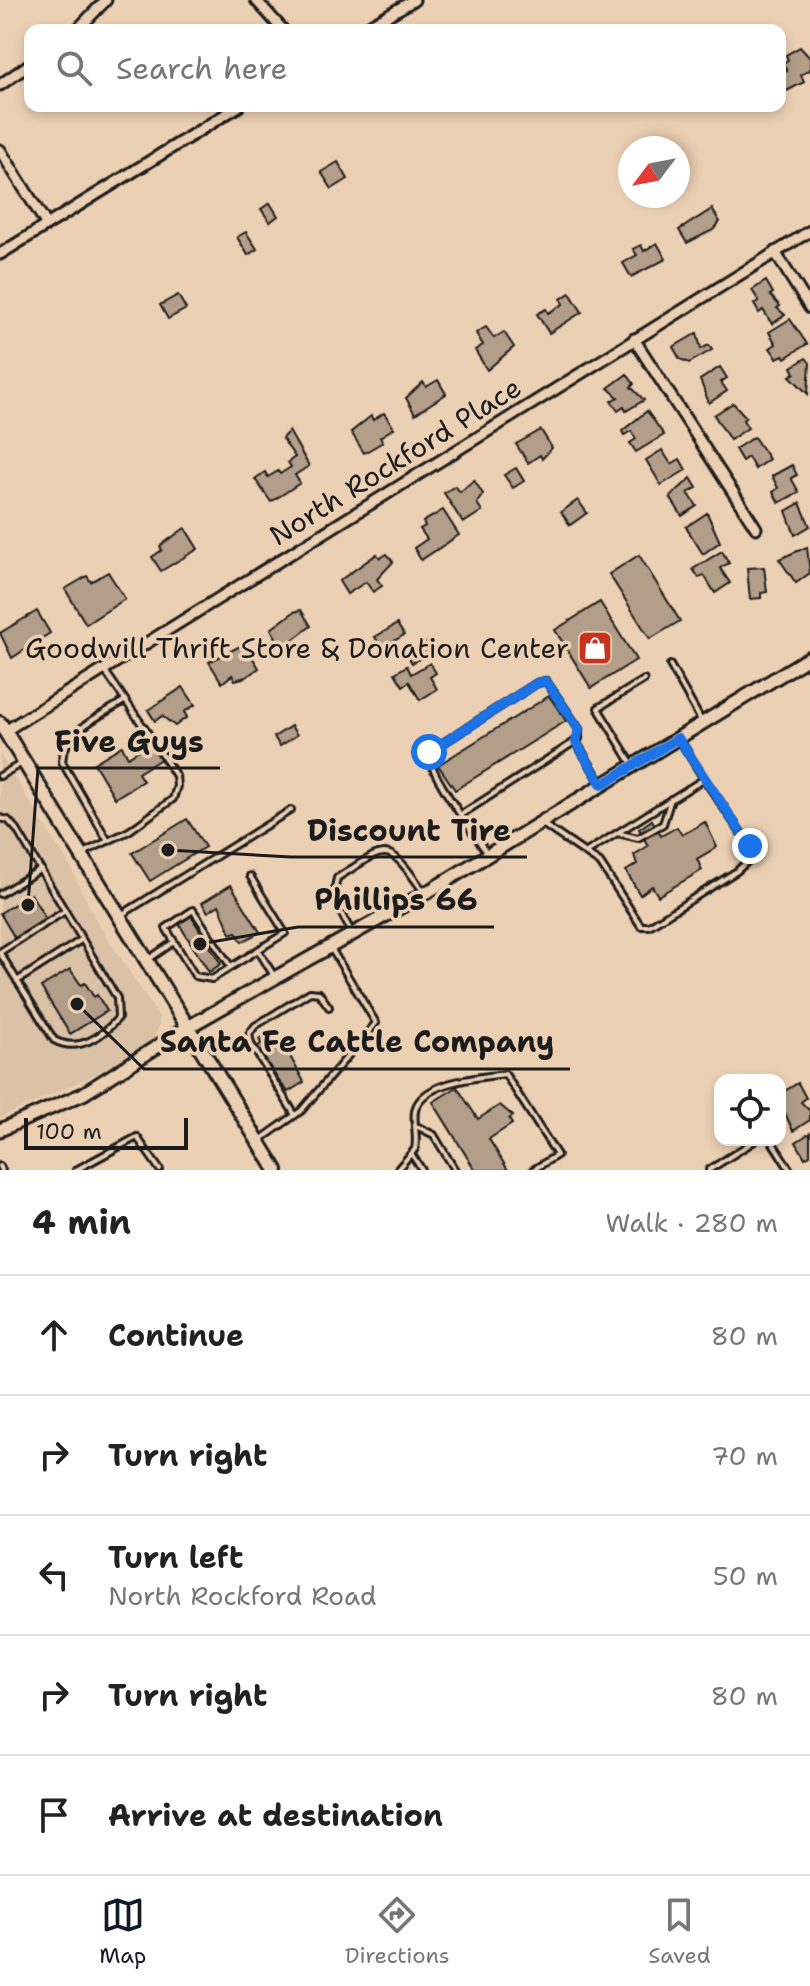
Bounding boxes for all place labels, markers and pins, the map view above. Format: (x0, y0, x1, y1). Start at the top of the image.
place label: Goodwill Thrift Store & Donation Center (25, 629, 569, 667)
shop icon: Goodwill Thrift Store & Donation Center (576, 629, 614, 667)
callout: Five Guys (38, 714, 220, 768)
callout: Discount Tire (291, 803, 527, 857)
callout: Phillips 66 (298, 873, 494, 927)
callout: Santa Fe Cattle Company (144, 1015, 570, 1069)

